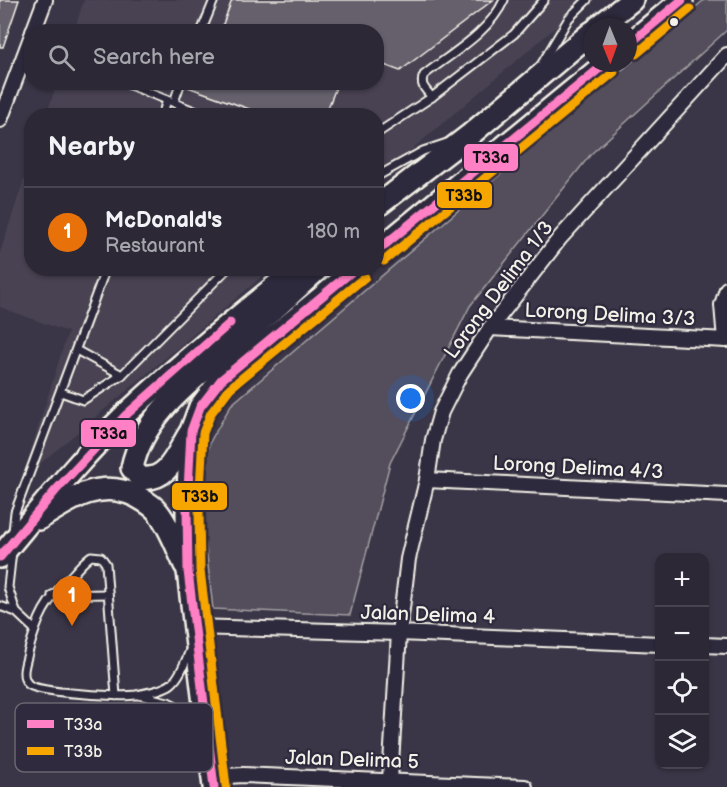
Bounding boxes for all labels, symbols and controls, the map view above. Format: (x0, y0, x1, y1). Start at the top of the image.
unlabelled marker (668, 16, 680, 28)
north arrow (583, 18, 637, 72)
search box (24, 24, 384, 90)
icon: search (45, 41, 78, 74)
text: Search here (93, 44, 215, 71)
text: Nearby (48, 132, 135, 163)
line badge: T33a (463, 143, 519, 172)
text: T33a (473, 149, 509, 168)
line badge: T33b (436, 181, 493, 209)
text: T33b (445, 187, 483, 206)
text: McDonald's (105, 207, 222, 234)
street label: Lorong Delima 1/3 (439, 216, 559, 364)
text: 1 (63, 220, 72, 244)
text: 180 m (307, 220, 360, 244)
text: Restaurant (105, 234, 205, 258)
street label: Lorong Delima 3/3 (524, 299, 696, 331)
your location (396, 384, 425, 413)
line badge: T33a (80, 419, 137, 448)
text: T33a (91, 425, 127, 444)
street label: Lorong Delima 4/3 (492, 452, 664, 484)
line badge: T33b (171, 482, 228, 511)
text: T33b (181, 488, 219, 507)
map controls (655, 553, 709, 769)
button: + (655, 553, 709, 607)
pin: 1 (52, 576, 92, 626)
street label: Jalan Delima 4 (360, 601, 496, 629)
button: − (655, 607, 709, 661)
button: locate (655, 661, 709, 715)
legend (15, 703, 213, 772)
button: layers (655, 715, 709, 769)
text: T33a (64, 716, 102, 735)
text: T33b (64, 743, 102, 762)
street label: Jalan Delima 5 (285, 746, 419, 774)

